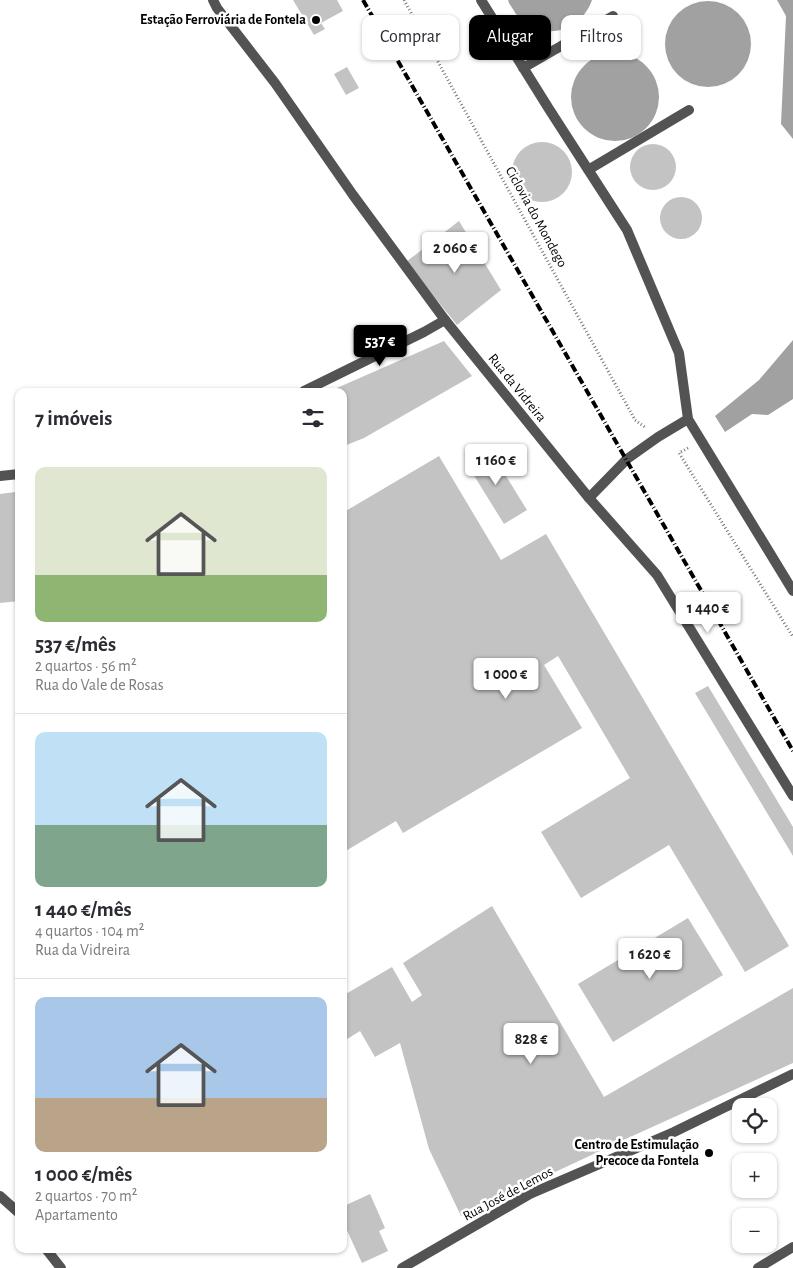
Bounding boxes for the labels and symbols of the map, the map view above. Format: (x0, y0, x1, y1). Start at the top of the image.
place label: Estação Ferroviária de Fontela (140, 13, 306, 27)
marker: Estação Ferroviária de Fontela (310, 14, 322, 26)
street label: Ciclovia do Mondego (503, 164, 570, 270)
pin: 2 060 € (409, 232, 501, 274)
pin: 537 € (345, 324, 415, 367)
street label: Rua da Vidreira (485, 351, 549, 425)
pin: 1 160 € (450, 444, 542, 486)
pin: 1 440 € (662, 592, 754, 634)
pin: 1 000 € (460, 658, 552, 700)
pin: 1 620 € (604, 938, 696, 980)
pin: 828 € (496, 1022, 566, 1065)
place label: Centro de Estimulação Precoce da Fontela (574, 1138, 699, 1168)
marker: Centro de Estimulação Precoce da Fontela (703, 1147, 715, 1159)
street label: Rua José de Lemos (461, 1164, 555, 1224)

